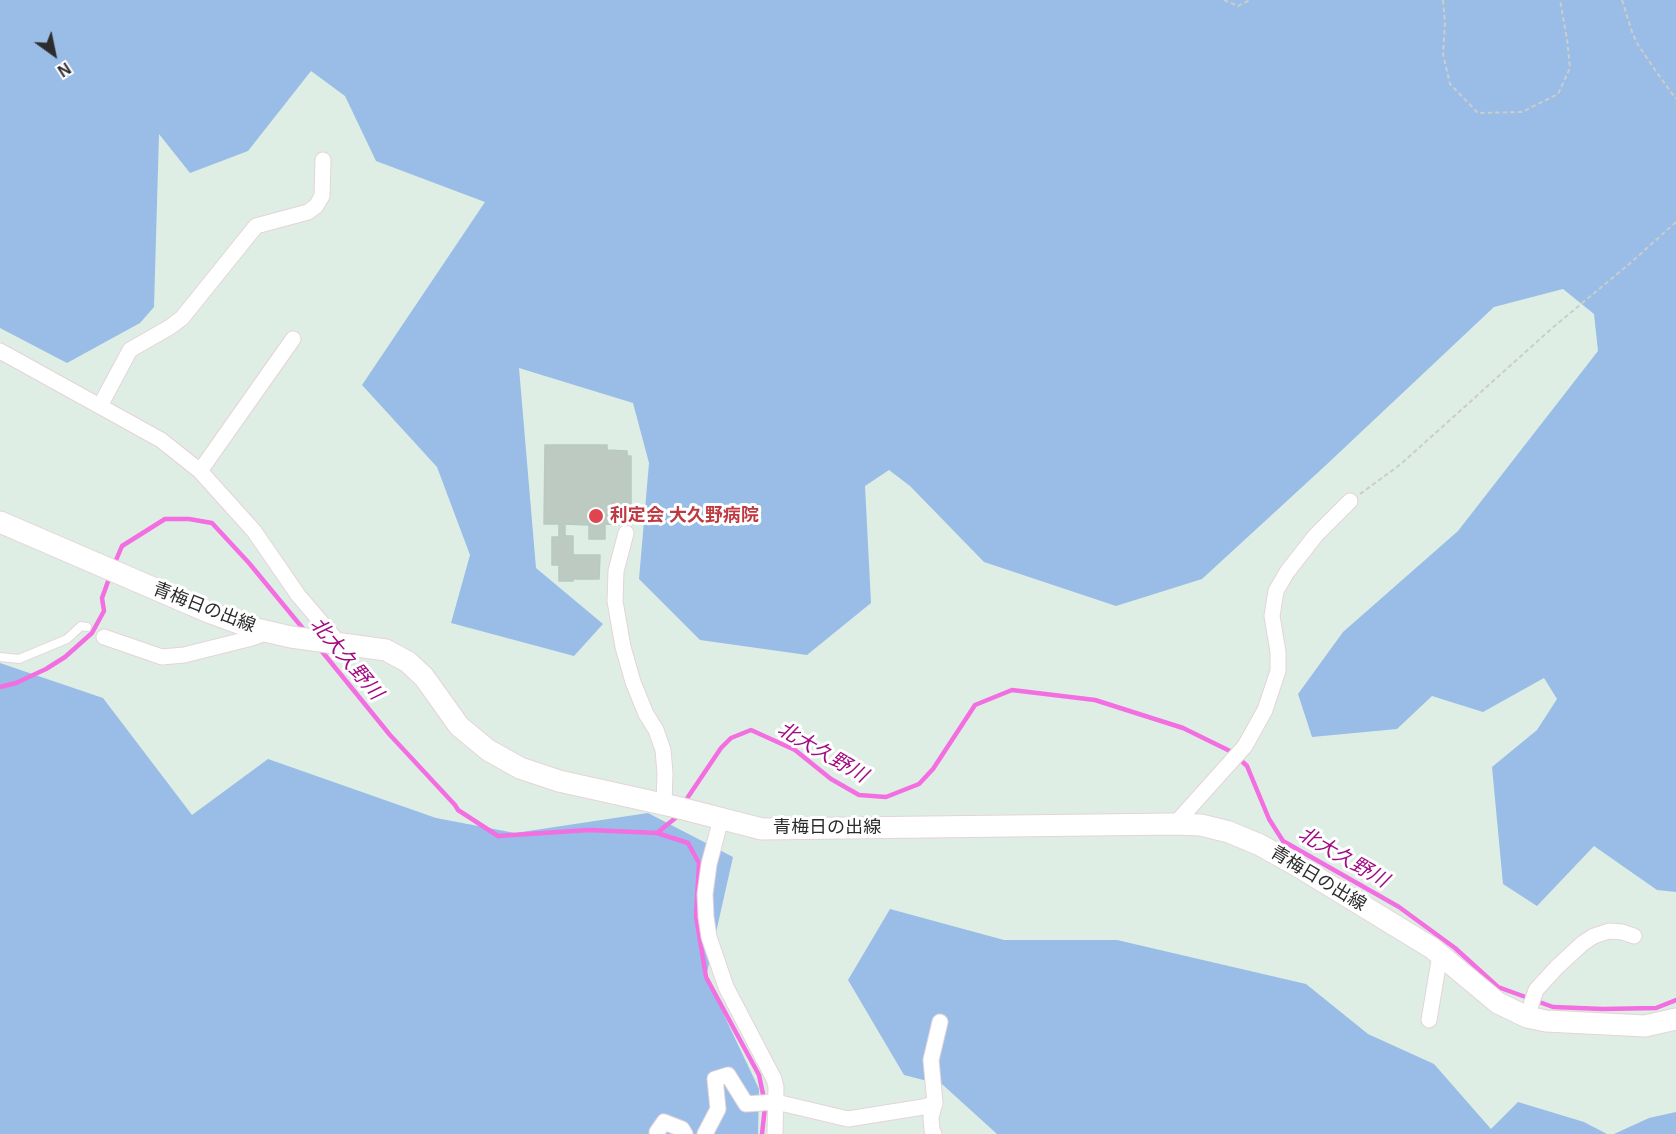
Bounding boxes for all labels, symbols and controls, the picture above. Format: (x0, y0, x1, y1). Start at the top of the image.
north arrow (24, 24, 84, 84)
text: N (55, 59, 74, 80)
place label: 利定会 大久野病院 (610, 505, 759, 527)
marker: 利定会 大久野病院 (587, 507, 605, 525)
street label: 青梅日の出線 (150, 579, 258, 637)
water label: 北大久野川 (305, 613, 387, 705)
water label: 北大久野川 (773, 718, 871, 788)
street label: 青梅日の出線 (773, 817, 881, 839)
water label: 北大久野川 (1294, 823, 1392, 893)
street label: 青梅日の出線 (1266, 842, 1370, 916)

